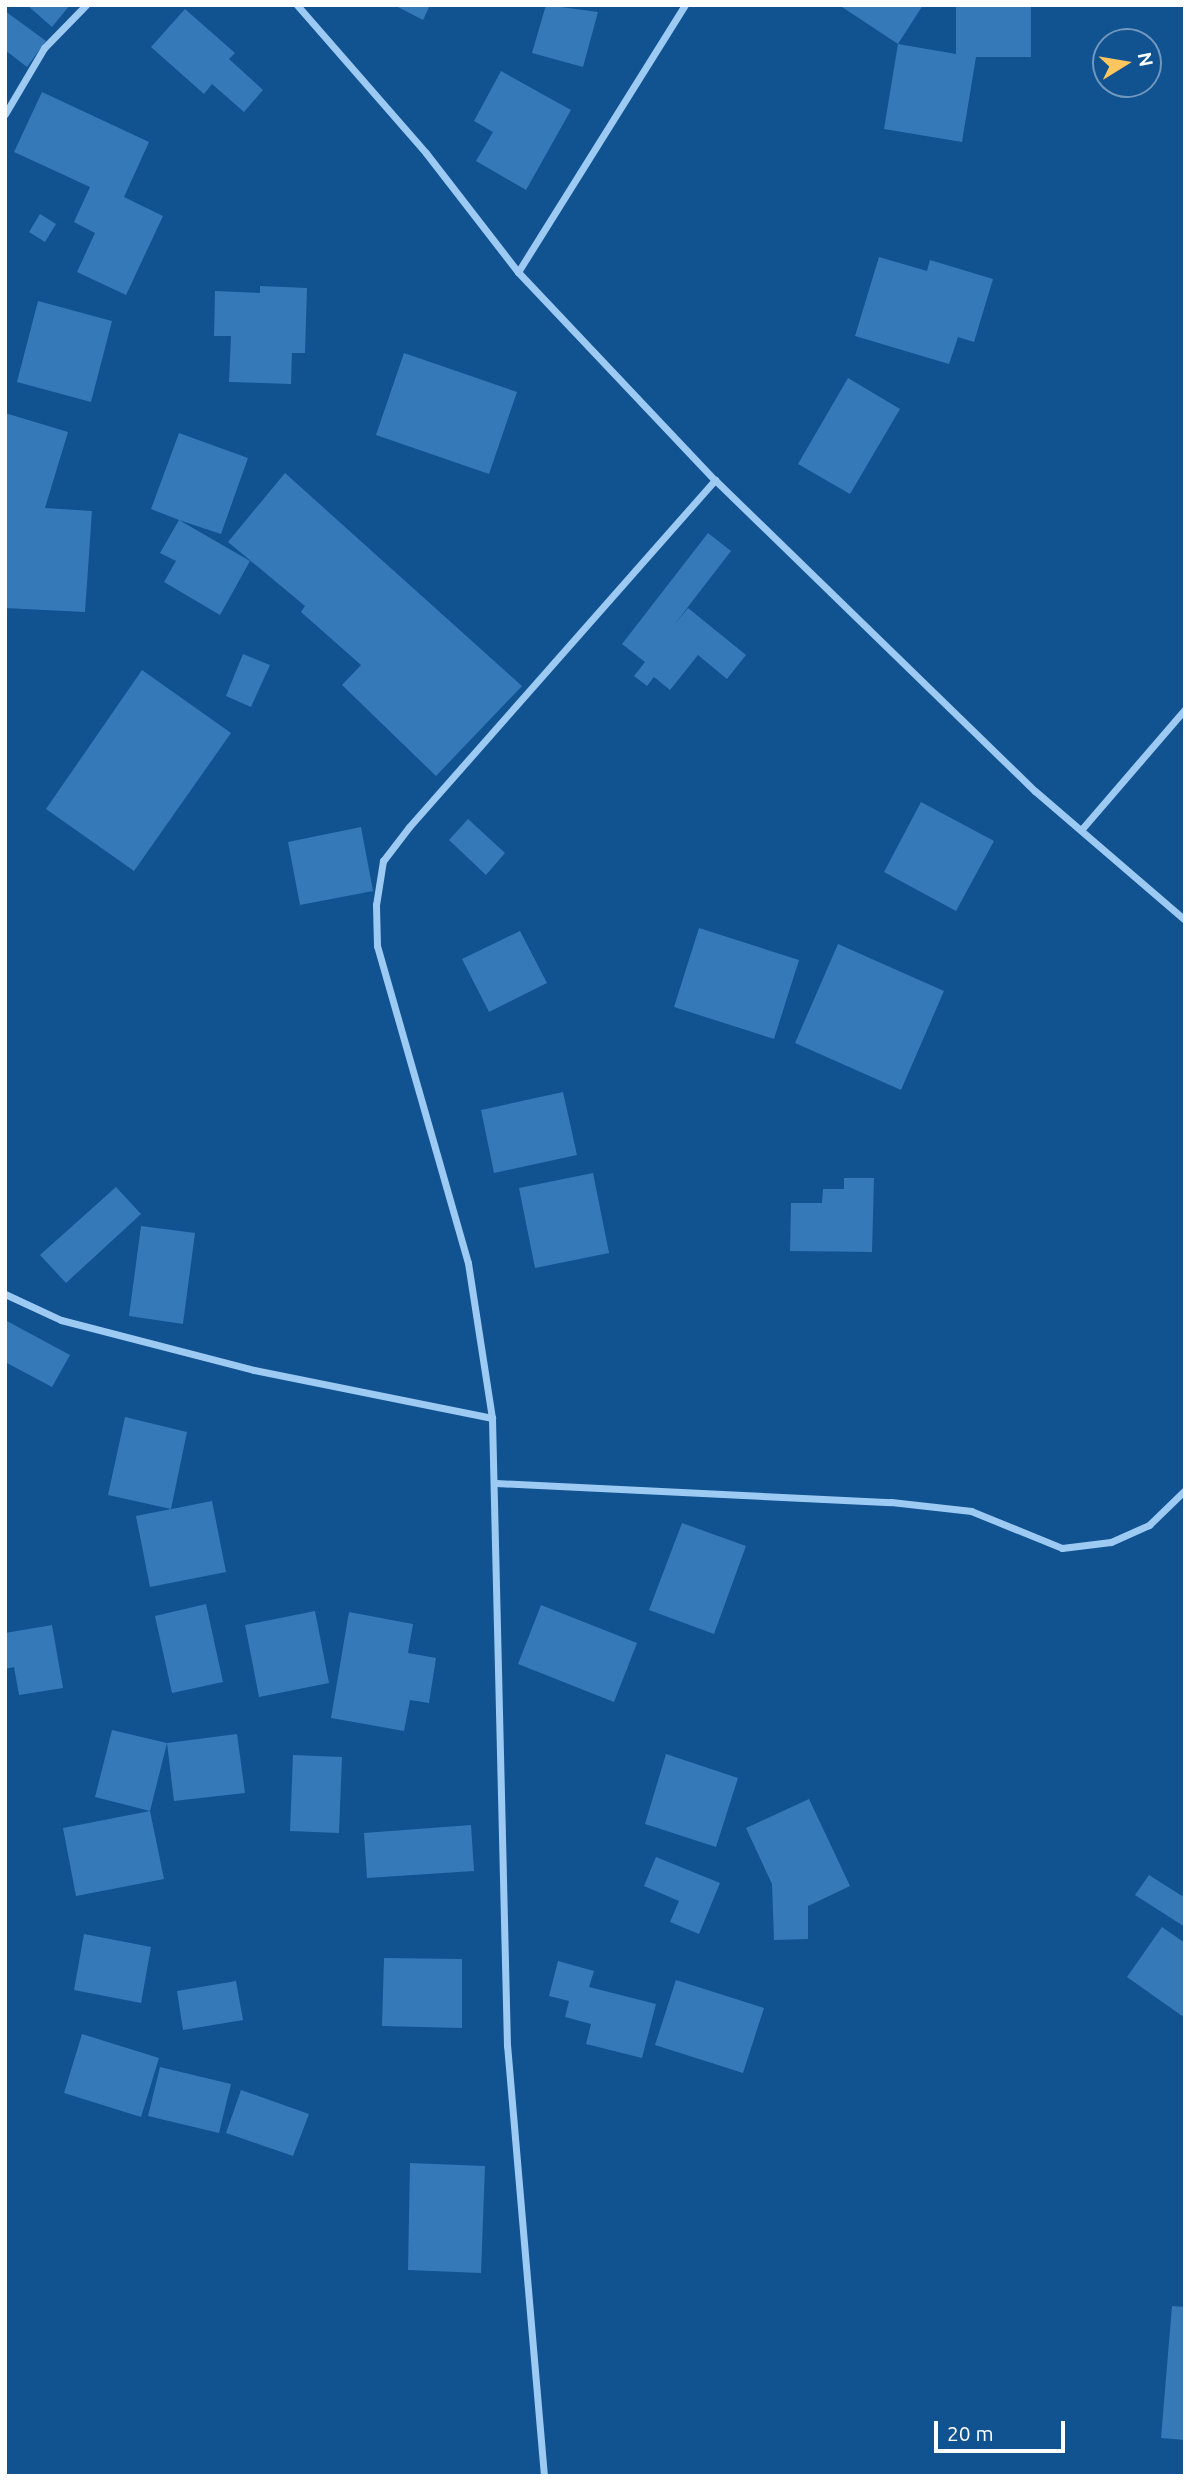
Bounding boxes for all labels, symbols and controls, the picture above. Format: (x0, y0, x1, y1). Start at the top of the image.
north arrow (1092, 28, 1162, 98)
text: N (1133, 50, 1158, 68)
scale bar (938, 2408, 1069, 2452)
text: 20 m (947, 2421, 994, 2445)

